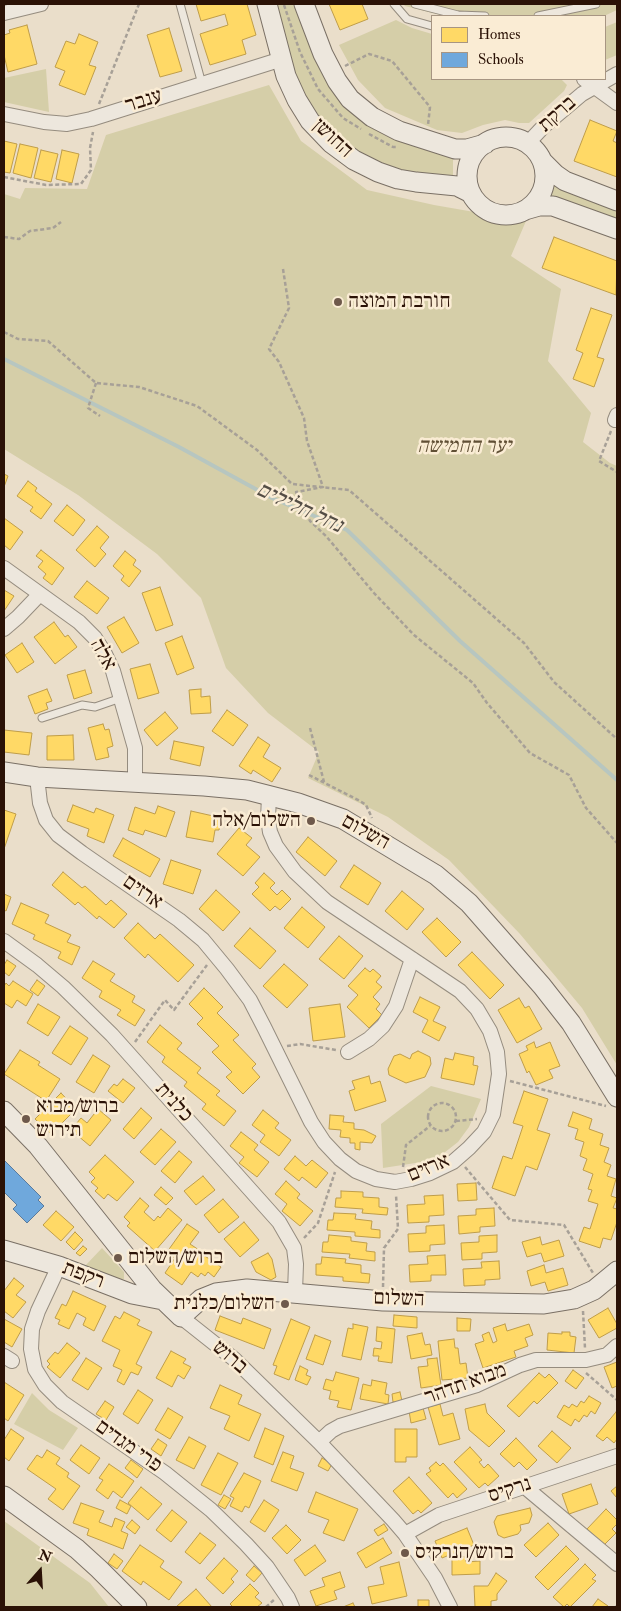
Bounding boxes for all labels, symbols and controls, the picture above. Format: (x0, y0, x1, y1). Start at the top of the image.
legend (431, 15, 606, 80)
text: Homes (478, 25, 520, 44)
text: Schools (478, 50, 524, 69)
street label: ענבר (123, 85, 165, 119)
street label: ברקת (534, 91, 582, 139)
street label: החושן (307, 114, 357, 164)
place label: חורבת המוצה (348, 289, 451, 315)
marker: חורבת המוצה (332, 296, 344, 308)
park label: יער החמישה (417, 434, 511, 460)
water label: נחל חלילים (252, 478, 346, 540)
street label: אלה (83, 635, 121, 675)
place label: השלום/אלה (212, 808, 301, 834)
street label: השלום (337, 810, 393, 856)
marker: השלום/אלה (305, 815, 317, 827)
street label: ארזים (117, 870, 167, 916)
street label: כלנית (149, 1078, 197, 1128)
place label: ברוש/מבוא תירוש (36, 1094, 119, 1144)
marker: ברוש/מבוא תירוש (20, 1113, 32, 1125)
street label: ארזים (404, 1149, 454, 1189)
place label: ברוש/השלום (128, 1245, 223, 1271)
marker: ברוש/השלום (112, 1252, 124, 1264)
street label: רקפת (58, 1257, 108, 1295)
street label: השלום (373, 1287, 425, 1313)
place label: השלום/כלנית (174, 1291, 275, 1317)
marker: השלום/כלנית (279, 1298, 291, 1310)
street label: ברוש (206, 1336, 252, 1380)
street label: מבוא תדהר (422, 1359, 510, 1411)
street label: פרי מגדים (90, 1415, 166, 1479)
street label: נרקיס (485, 1472, 535, 1510)
place label: ברוש/הנרקיס (415, 1540, 514, 1566)
north arrow (15, 1546, 65, 1596)
text: N (36, 1546, 54, 1566)
marker: ברוש/הנרקיס (399, 1547, 411, 1559)

